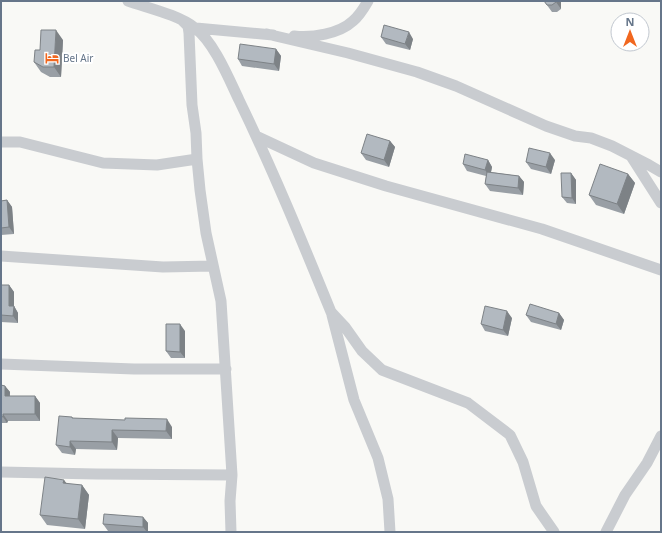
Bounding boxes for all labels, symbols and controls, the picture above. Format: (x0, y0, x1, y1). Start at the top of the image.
north arrow (610, 12, 650, 52)
text: N (626, 14, 634, 29)
hotel icon: Bel Air (44, 50, 60, 66)
place label: Bel Air (63, 51, 93, 65)

